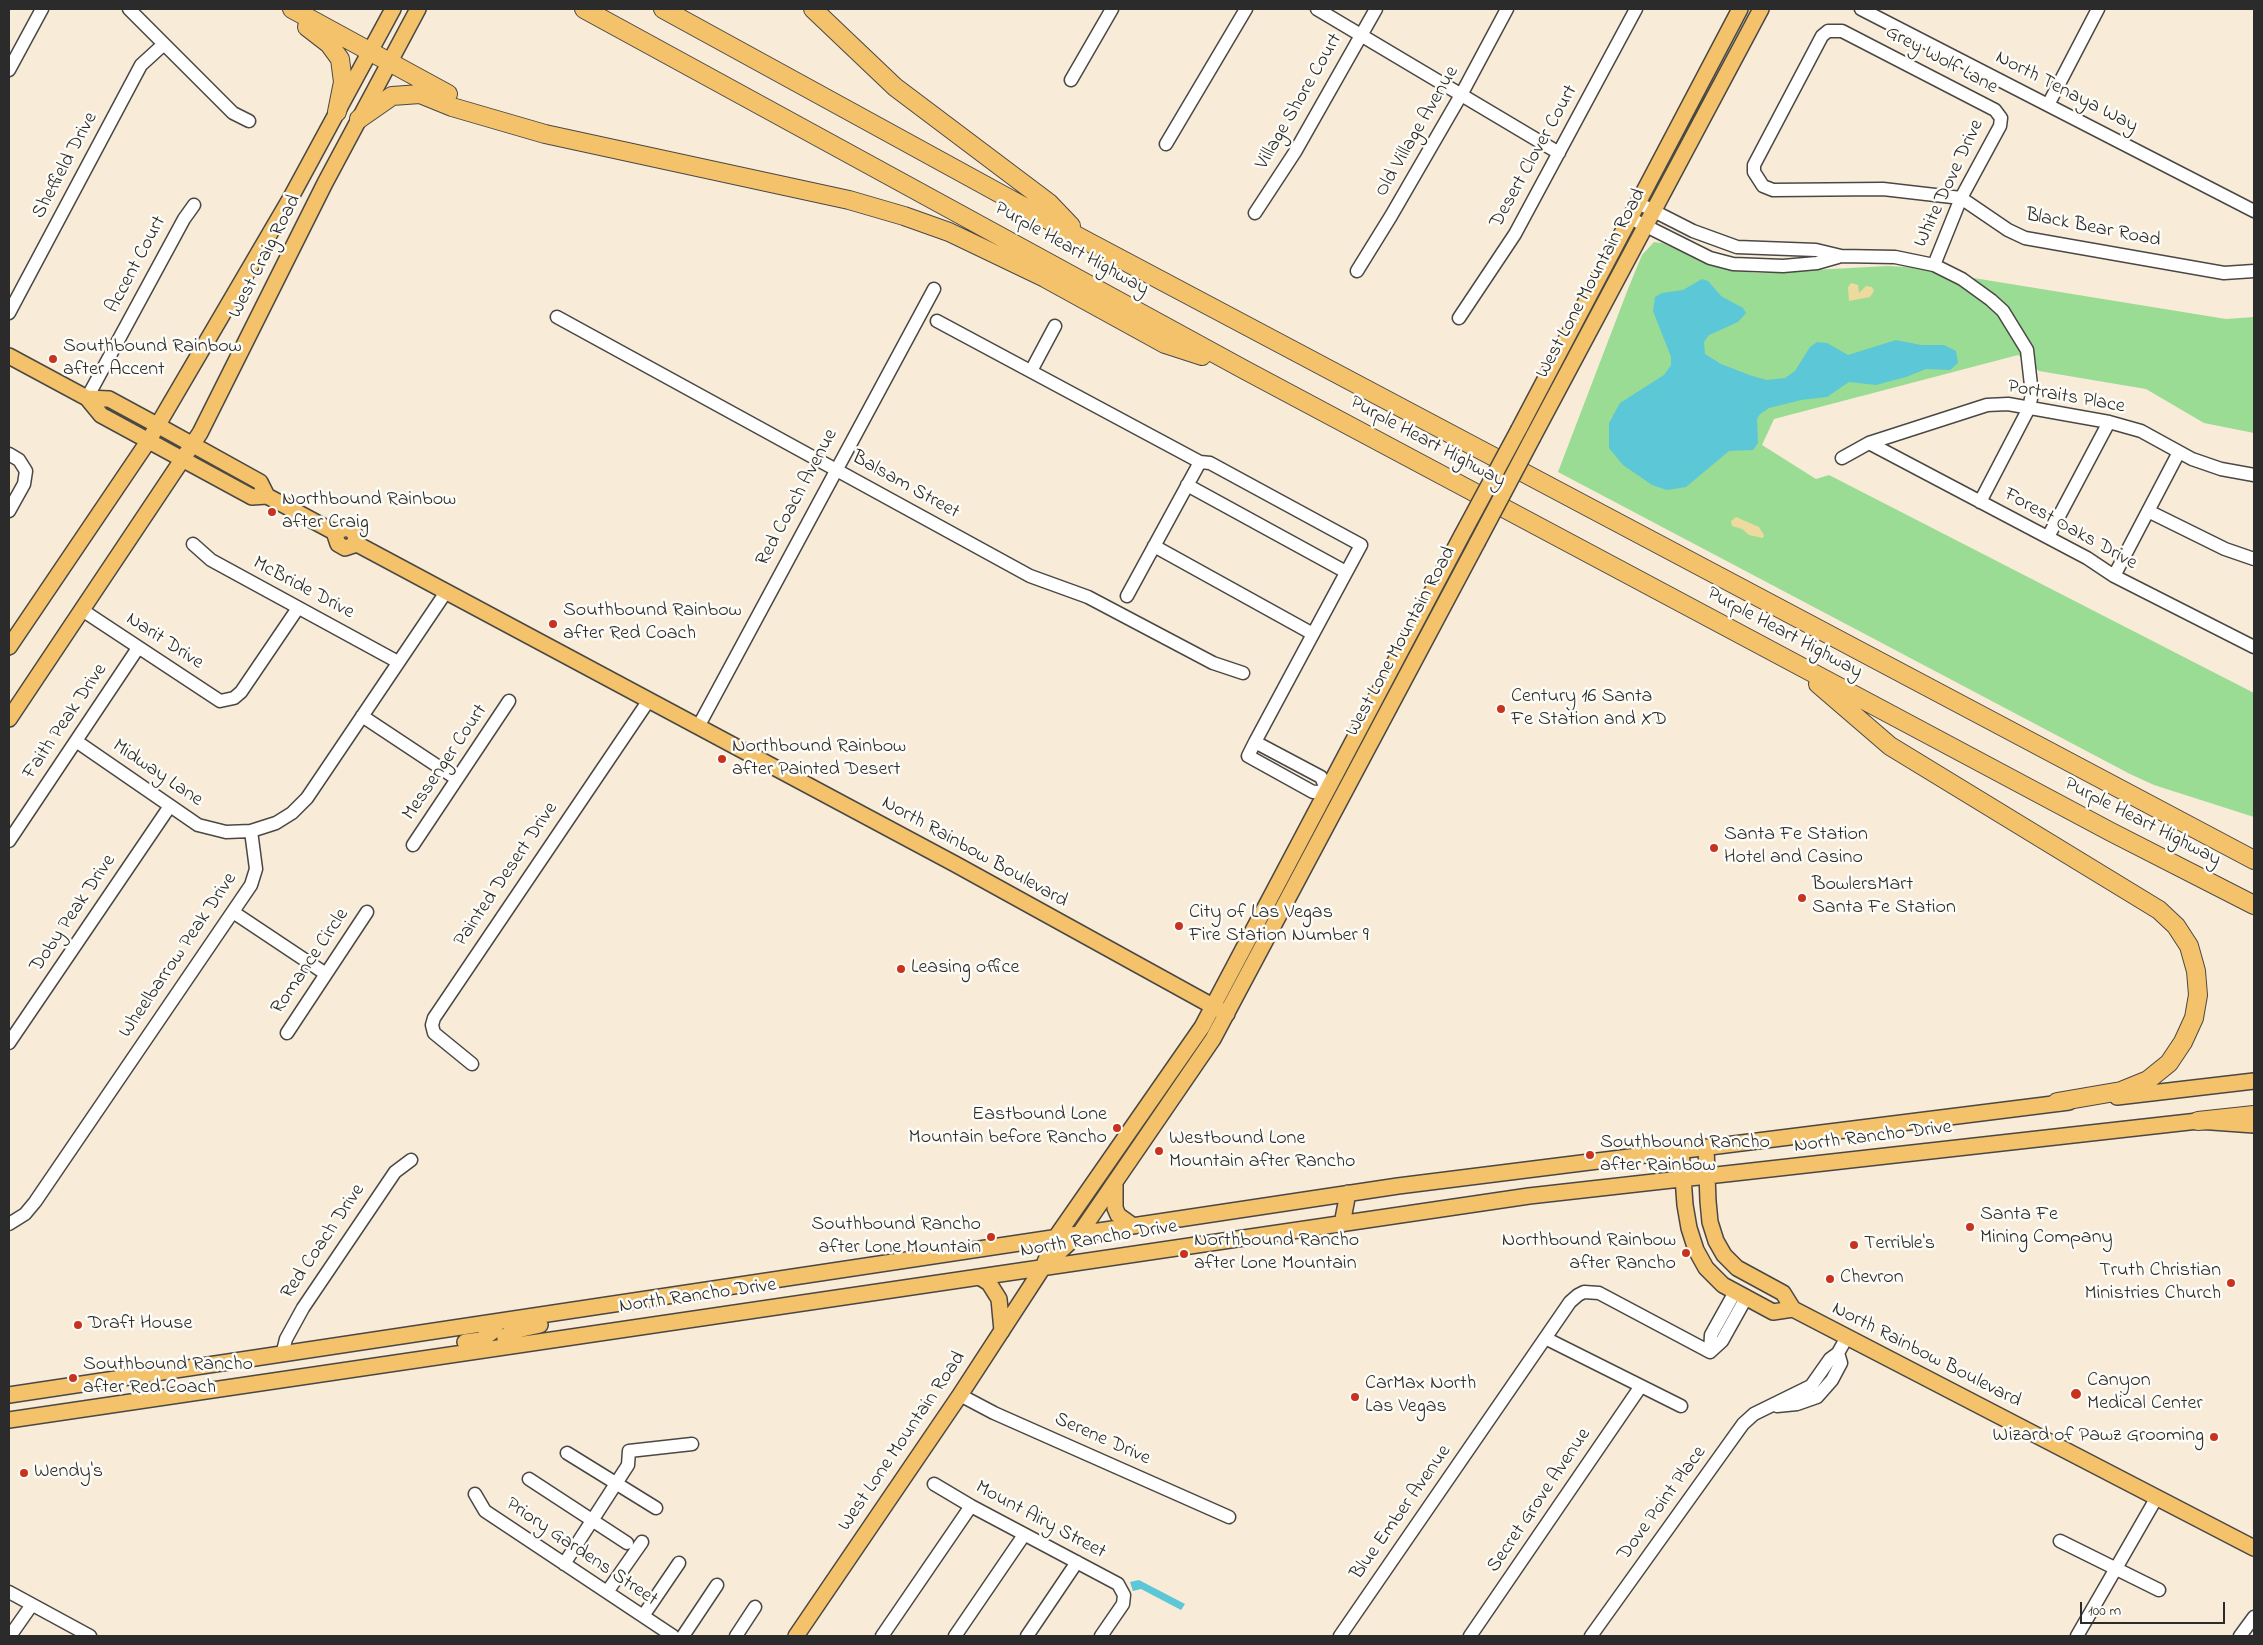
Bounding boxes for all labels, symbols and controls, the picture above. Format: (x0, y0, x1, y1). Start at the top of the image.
street label: Grey Wolf Lane (1881, 21, 2001, 101)
street label: Village Shore Court (1251, 30, 1349, 174)
street label: North Tenaya Way (1991, 47, 2141, 139)
street label: Old Village Avenue (1371, 62, 1465, 202)
street label: Desert Clover Court (1486, 81, 1584, 233)
street label: Sheffield Drive (28, 109, 104, 223)
street label: White Dove Drive (1910, 116, 1990, 252)
street label: West Lone Mountain Road (1532, 185, 1652, 383)
street label: West Craig Road (225, 191, 307, 323)
street label: Purple Heart Highway (990, 198, 1152, 302)
street label: Black Bear Road (2023, 204, 2163, 254)
street label: Accent Court (101, 212, 173, 318)
place label: Southbound Rainbow after Accent (63, 336, 242, 383)
marker: Southbound Rainbow after Accent (47, 353, 59, 365)
street label: Portraits Place (2006, 376, 2126, 420)
street label: Purple Heart Highway (1345, 392, 1509, 494)
street label: Red Coach Avenue (752, 425, 844, 571)
street label: Balsam Street (847, 447, 963, 525)
street label: Forest Oaks Drive (1999, 484, 2141, 576)
place label: Northbound Rainbow after Craig (282, 489, 456, 536)
marker: Northbound Rainbow after Craig (266, 506, 278, 518)
street label: West Lone Mountain Road (1342, 543, 1462, 741)
street label: McBride Drive (248, 552, 358, 626)
street label: Purple Heart Highway (1702, 583, 1866, 685)
place label: Southbound Rainbow after Red Coach (563, 600, 742, 647)
street label: Narit Drive (121, 608, 207, 676)
marker: Southbound Rainbow after Red Coach (547, 618, 559, 630)
street label: Faith Peak Drive (19, 660, 113, 784)
place label: Century 16 Santa Fe Station and XD (1511, 686, 1667, 733)
street label: Messenger Court (398, 700, 494, 826)
marker: Century 16 Santa Fe Station and XD (1495, 703, 1507, 715)
street label: Midway Lane (107, 735, 207, 813)
place label: Northbound Rainbow after Painted Desert (732, 736, 906, 783)
marker: Northbound Rainbow after Painted Desert (716, 753, 728, 765)
street label: Purple Heart Highway (2060, 773, 2224, 873)
street label: North Rainbow Boulevard (877, 792, 1071, 914)
street label: Painted Desert Drive (450, 798, 564, 952)
place label: Santa Fe Station Hotel and Casino (1724, 824, 1868, 871)
marker: Santa Fe Station Hotel and Casino (1708, 842, 1720, 854)
street label: Doby Peak Drive (26, 851, 122, 977)
street label: Wheelbarrow Peak Drive (115, 869, 243, 1043)
place label: BowlersMart Santa Fe Station (1812, 874, 1956, 921)
marker: BowlersMart Santa Fe Station (1796, 892, 1808, 904)
place label: City of Las Vegas Fire Station Number 9 (1189, 902, 1369, 949)
street label: Romance Circle (267, 905, 355, 1019)
marker: City of Las Vegas Fire Station Number 9 (1173, 920, 1185, 932)
place label: Leasing office (911, 957, 1019, 981)
marker: Leasing office (895, 963, 907, 975)
place label: Eastbound Lone Mountain before Rancho (909, 1104, 1107, 1151)
street label: North Rancho Drive (1793, 1116, 1953, 1160)
marker: Eastbound Lone Mountain before Rancho (1111, 1122, 1123, 1134)
place label: Westbound Lone Mountain after Rancho (1169, 1128, 1355, 1175)
place label: Southbound Rancho after Rainbow (1600, 1132, 1770, 1179)
marker: Westbound Lone Mountain after Rancho (1153, 1145, 1165, 1157)
marker: Southbound Rancho after Rainbow (1584, 1149, 1596, 1161)
street label: Red Coach Drive (277, 1180, 371, 1304)
place label: Santa Fe Mining Company (1980, 1204, 2113, 1251)
place label: Southbound Rancho after Lone Mountain (811, 1214, 981, 1261)
street label: North Rancho Drive (1019, 1216, 1179, 1264)
marker: Santa Fe Mining Company (1964, 1221, 1976, 1233)
place label: Northbound Rancho after Lone Mountain (1194, 1230, 1359, 1277)
place label: Northbound Rainbow after Rancho (1502, 1230, 1676, 1277)
marker: Southbound Rancho after Lone Mountain (985, 1231, 997, 1243)
place label: Terrible's (1864, 1233, 1935, 1257)
marker: Terrible's (1848, 1239, 1860, 1251)
marker: Northbound Rainbow after Rancho (1680, 1247, 1692, 1259)
marker: Northbound Rancho after Lone Mountain (1178, 1248, 1190, 1260)
place label: Truth Christian Ministries Church (2085, 1260, 2221, 1307)
place label: Chevron (1840, 1267, 1904, 1291)
marker: Chevron (1824, 1273, 1836, 1285)
street label: North Rancho Drive (618, 1274, 778, 1320)
marker: Truth Christian Ministries Church (2225, 1277, 2237, 1289)
street label: North Rainbow Boulevard (1827, 1298, 2025, 1414)
place label: Draft House (88, 1313, 192, 1337)
marker: Draft House (72, 1319, 84, 1331)
street label: West Lone Mountain Road (834, 1348, 972, 1536)
place label: Southbound Rancho after Red Coach (83, 1354, 253, 1401)
place label: Canyon Medical Center (2087, 1370, 2203, 1417)
marker: Southbound Rancho after Red Coach (67, 1372, 79, 1384)
place label: CarMax North Las Vegas (1365, 1373, 1476, 1420)
marker: Canyon Medical Center (2069, 1387, 2083, 1401)
marker: CarMax North Las Vegas (1349, 1391, 1361, 1403)
street label: Serene Drive (1050, 1408, 1154, 1472)
street label: Secret Grove Avenue (1483, 1424, 1597, 1578)
place label: Wizard of Pawz Grooming (1992, 1425, 2204, 1449)
marker: Wizard of Pawz Grooming (2208, 1431, 2220, 1443)
street label: Blue Ember Avenue (1347, 1441, 1457, 1585)
street label: Dove Point Place (1613, 1442, 1713, 1566)
place label: Wendy's (34, 1461, 103, 1485)
marker: Wendy's (18, 1467, 30, 1479)
street label: Mount Airy Street (971, 1477, 1109, 1565)
street label: Priory Gardens Street (500, 1493, 662, 1613)
scale bar (2083, 1592, 2228, 1624)
text: 100 m (2088, 1600, 2121, 1622)

